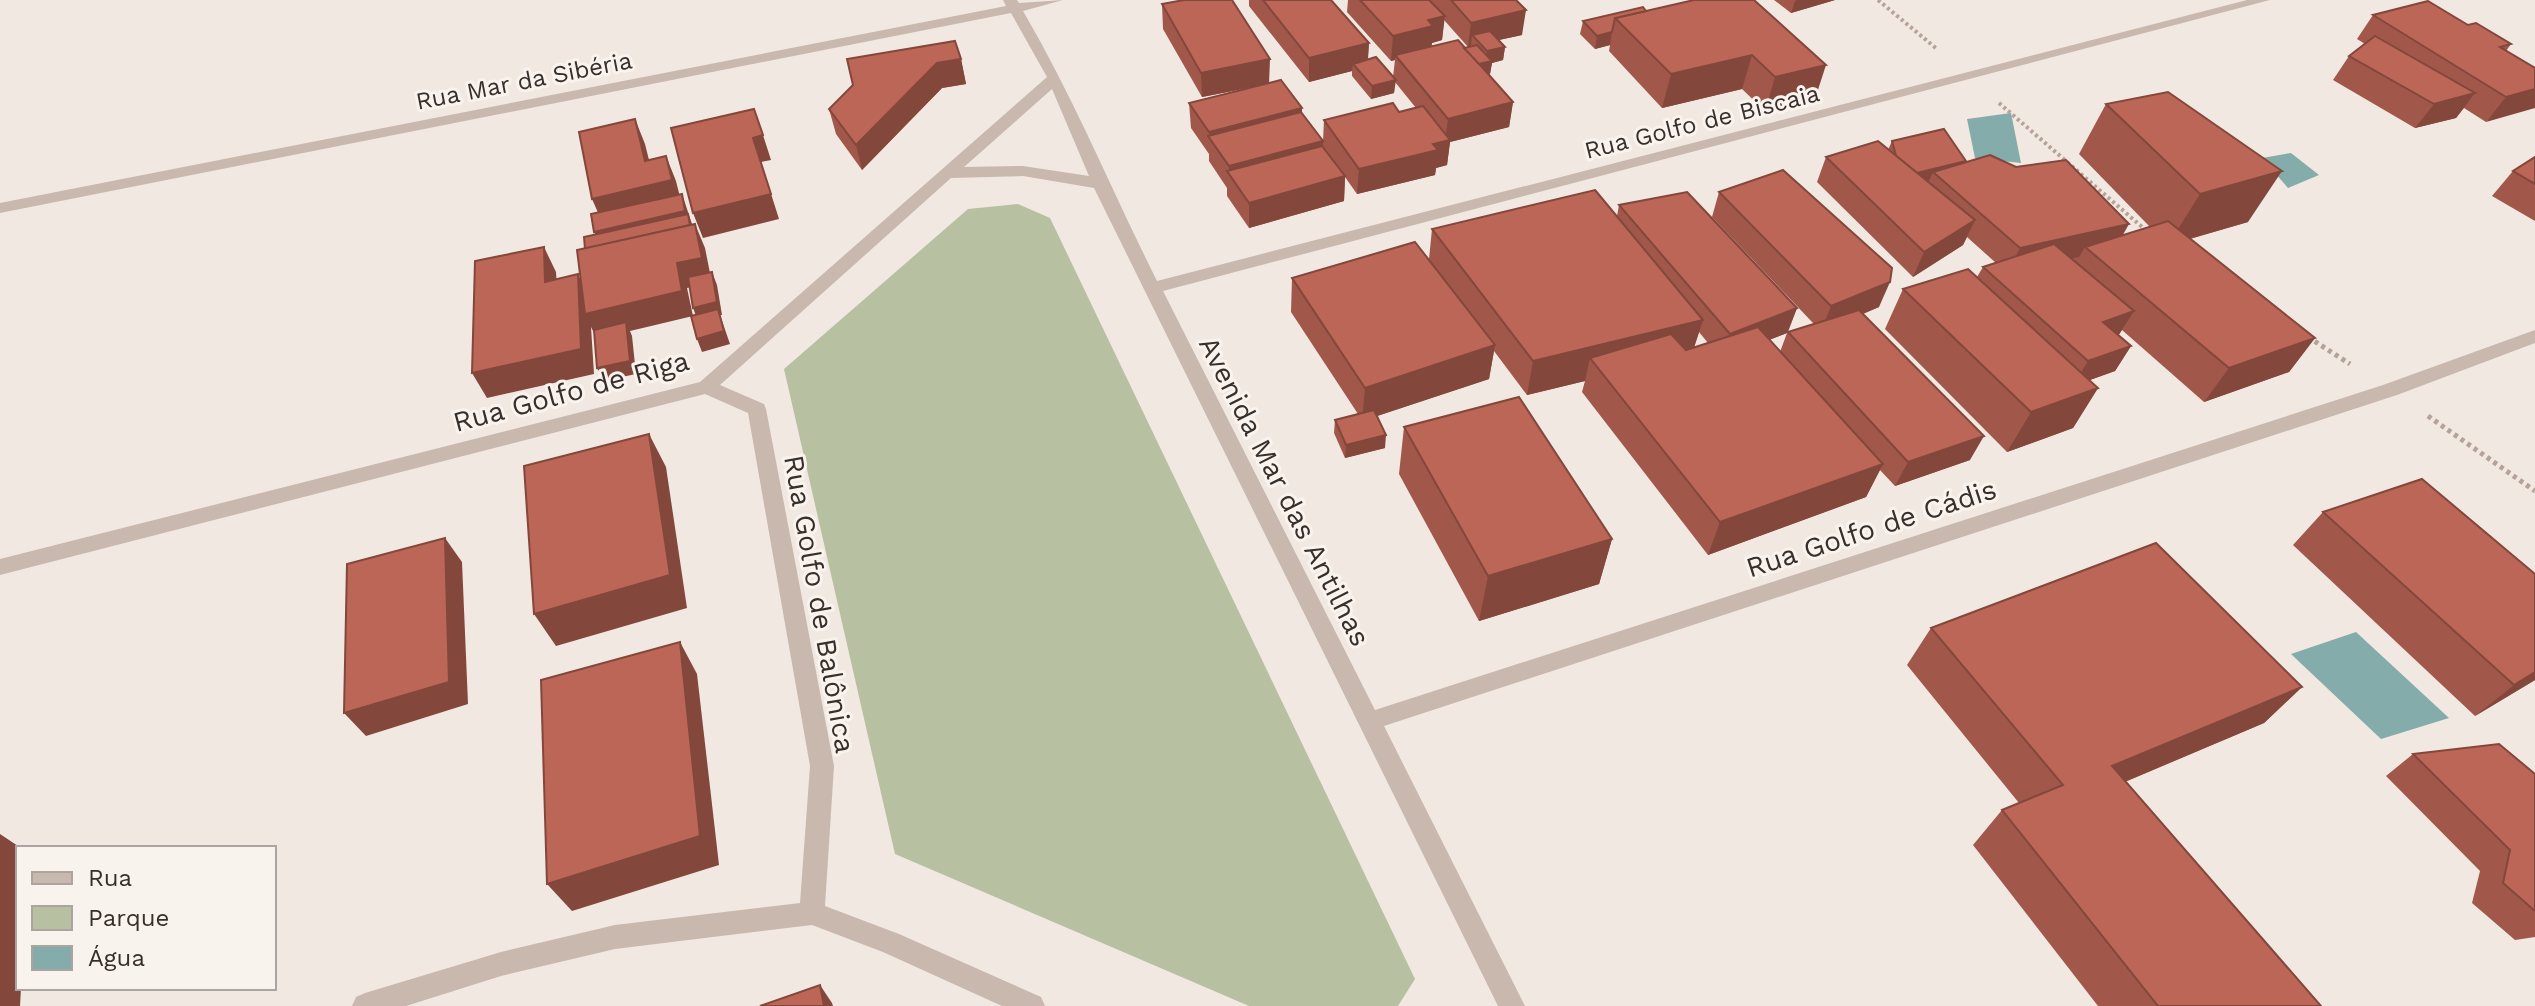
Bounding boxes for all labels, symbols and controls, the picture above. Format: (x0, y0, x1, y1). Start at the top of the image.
street label: Rua Mar da Sibéria (414, 46, 634, 116)
street label: Rua Golfo de Biscaia (1582, 79, 1822, 165)
street label: Avenida Mar das Antilhas (1192, 331, 1377, 652)
street label: Rua Golfo de Riga (450, 344, 693, 439)
street label: Rua Golfo de Balônica (777, 453, 862, 756)
street label: Rua Golfo de Cádis (1742, 472, 2000, 584)
legend (16, 846, 276, 990)
text: Rua (88, 864, 132, 892)
text: Parque (88, 904, 169, 932)
text: Água (88, 944, 145, 972)

